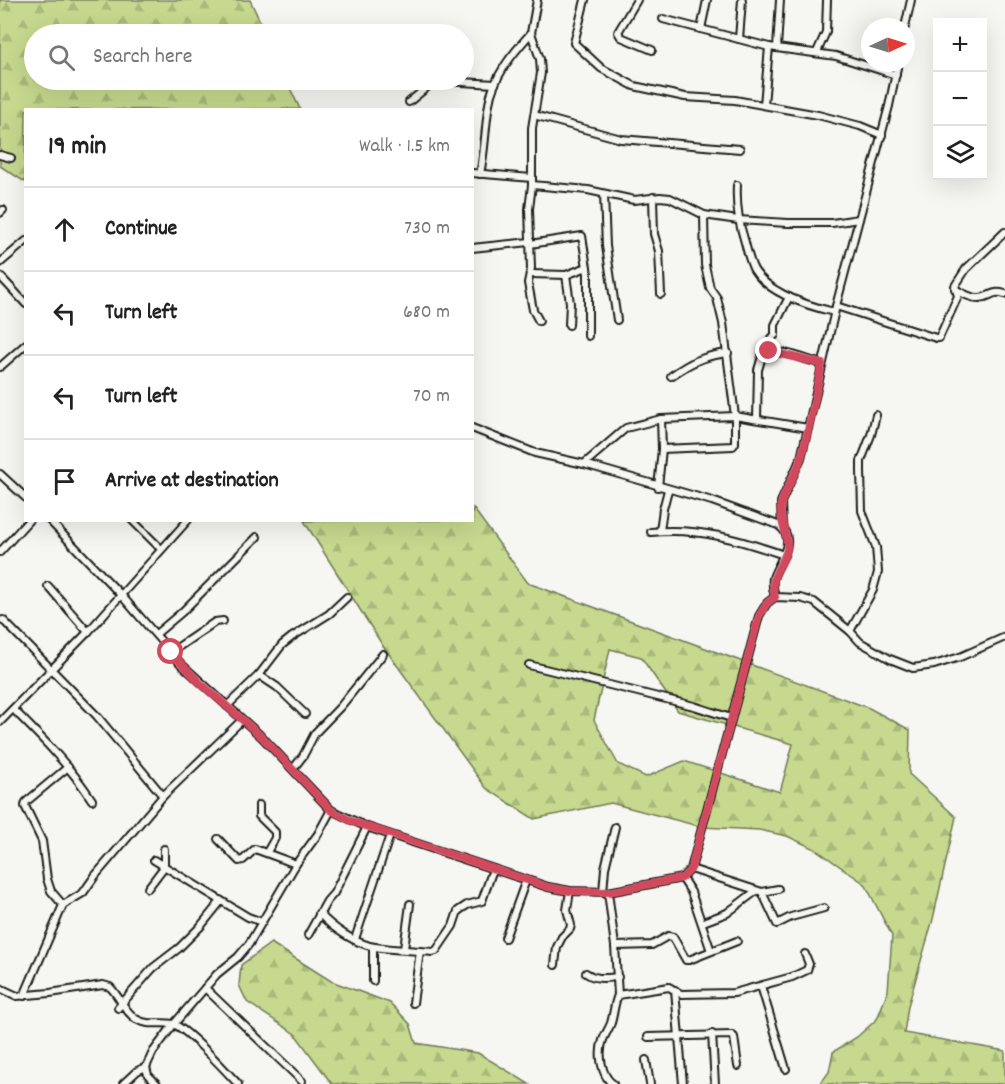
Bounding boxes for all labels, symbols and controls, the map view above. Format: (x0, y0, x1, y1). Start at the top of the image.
north arrow (861, 18, 915, 72)
map controls (933, 18, 987, 180)
button: + (933, 18, 987, 72)
search box (24, 24, 474, 90)
icon: search (45, 41, 78, 74)
text: Search here (93, 42, 192, 73)
button: − (933, 72, 987, 126)
button: layers (933, 126, 987, 180)
text: 19 min (48, 129, 106, 166)
text: Walk · 1.5 km (359, 133, 450, 161)
icon: ahead (48, 213, 81, 246)
text: Continue (105, 214, 177, 245)
text: 730 m (404, 215, 450, 243)
icon: left (48, 297, 81, 330)
text: Turn left (105, 298, 177, 329)
text: 680 m (403, 299, 450, 327)
route end (755, 337, 781, 363)
icon: left (48, 381, 81, 414)
text: Turn left (105, 382, 177, 413)
text: 70 m (413, 383, 450, 411)
icon: arrive (48, 465, 81, 498)
text: Arrive at destination (105, 466, 279, 497)
route start (157, 638, 183, 664)

